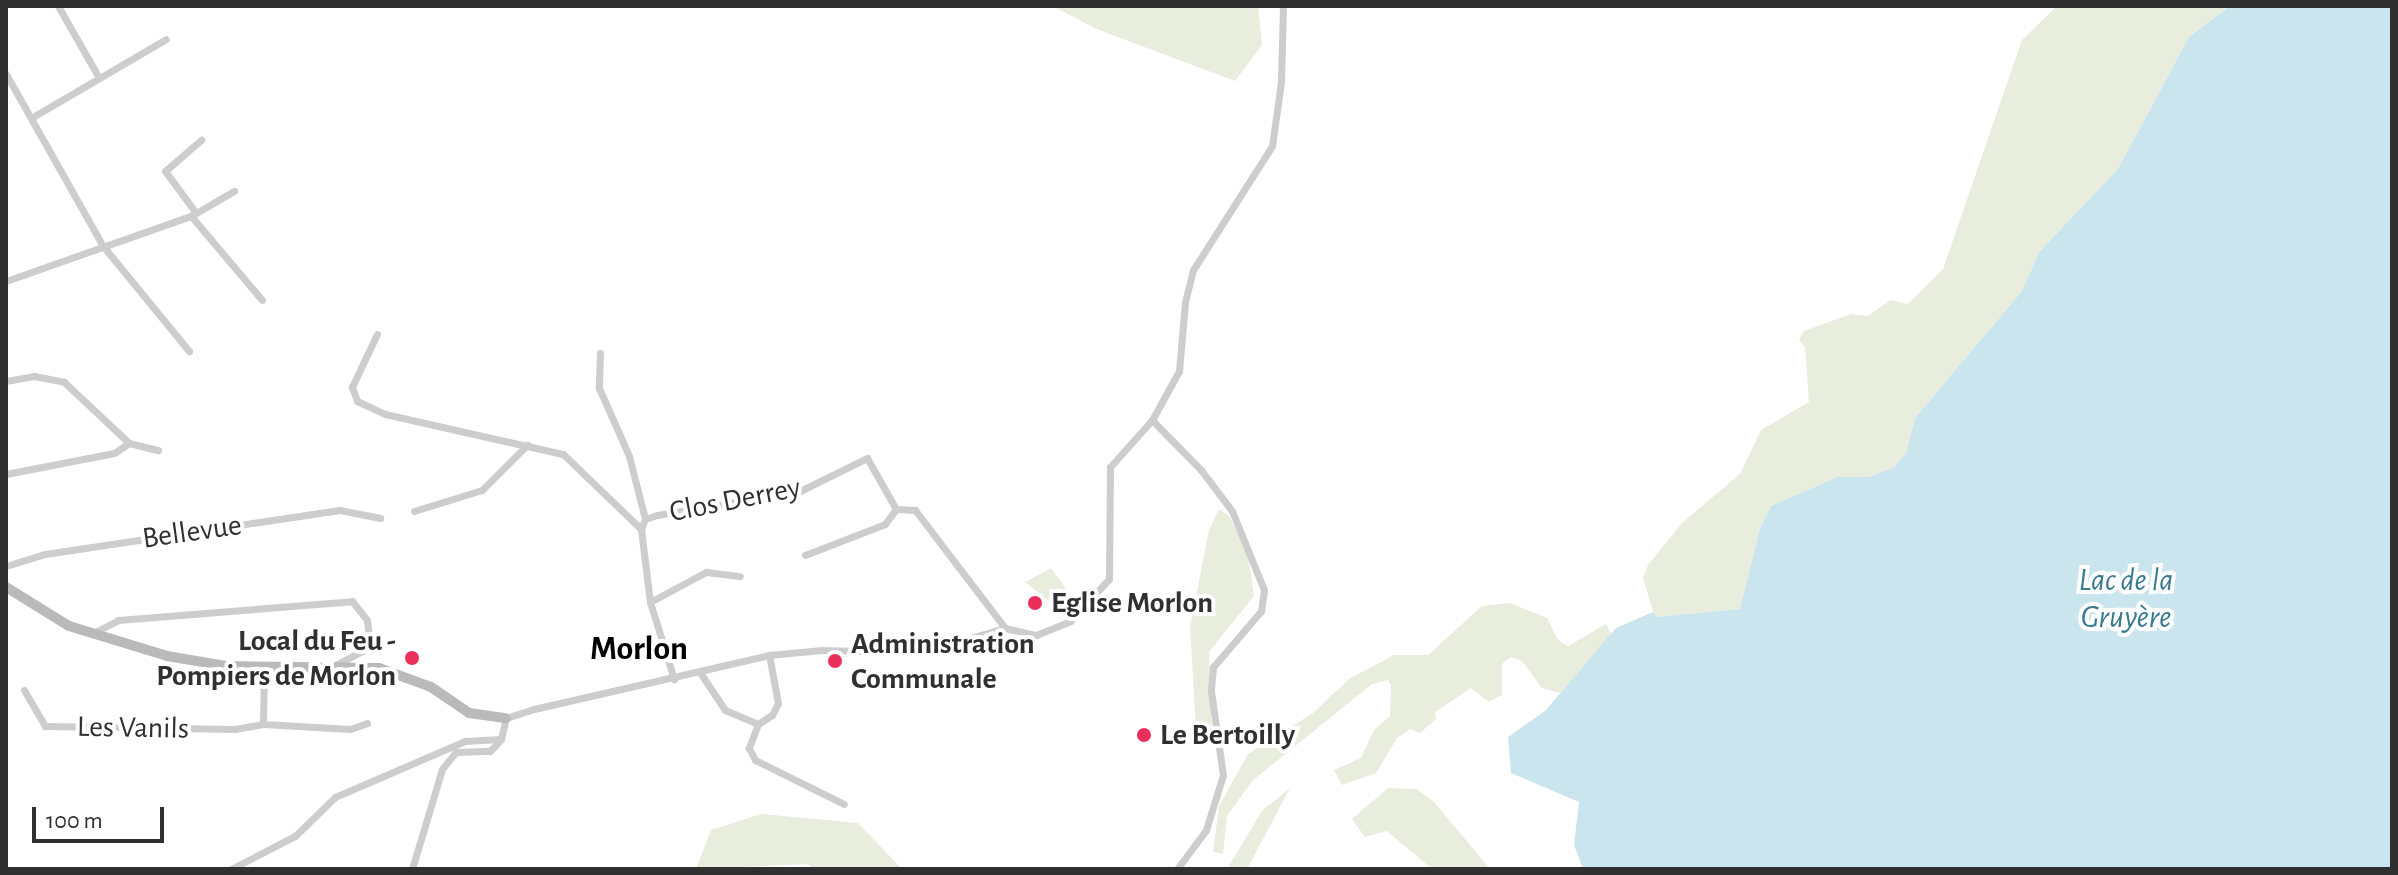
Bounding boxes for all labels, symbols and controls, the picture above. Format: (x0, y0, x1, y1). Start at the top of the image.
street label: Clos Derrey (666, 470, 804, 530)
street label: Bellevue (140, 507, 244, 557)
water label: Lac de la Gruyère (2079, 562, 2173, 637)
place label: Eglise Morlon (1051, 585, 1213, 621)
marker: Eglise Morlon (1026, 594, 1044, 612)
place label: Local du Feu - Pompiers de Morlon (156, 623, 396, 694)
place label: Administration Communale (851, 626, 1035, 696)
district label: Morlon (590, 630, 688, 670)
marker: Local du Feu - Pompiers de Morlon (403, 649, 421, 667)
marker: Administration Communale (826, 652, 844, 670)
street label: Les Vanils (77, 709, 189, 747)
place label: Le Bertoilly (1160, 717, 1295, 753)
marker: Le Bertoilly (1135, 726, 1153, 744)
scale bar (36, 791, 168, 841)
text: 100 m (46, 809, 103, 833)

